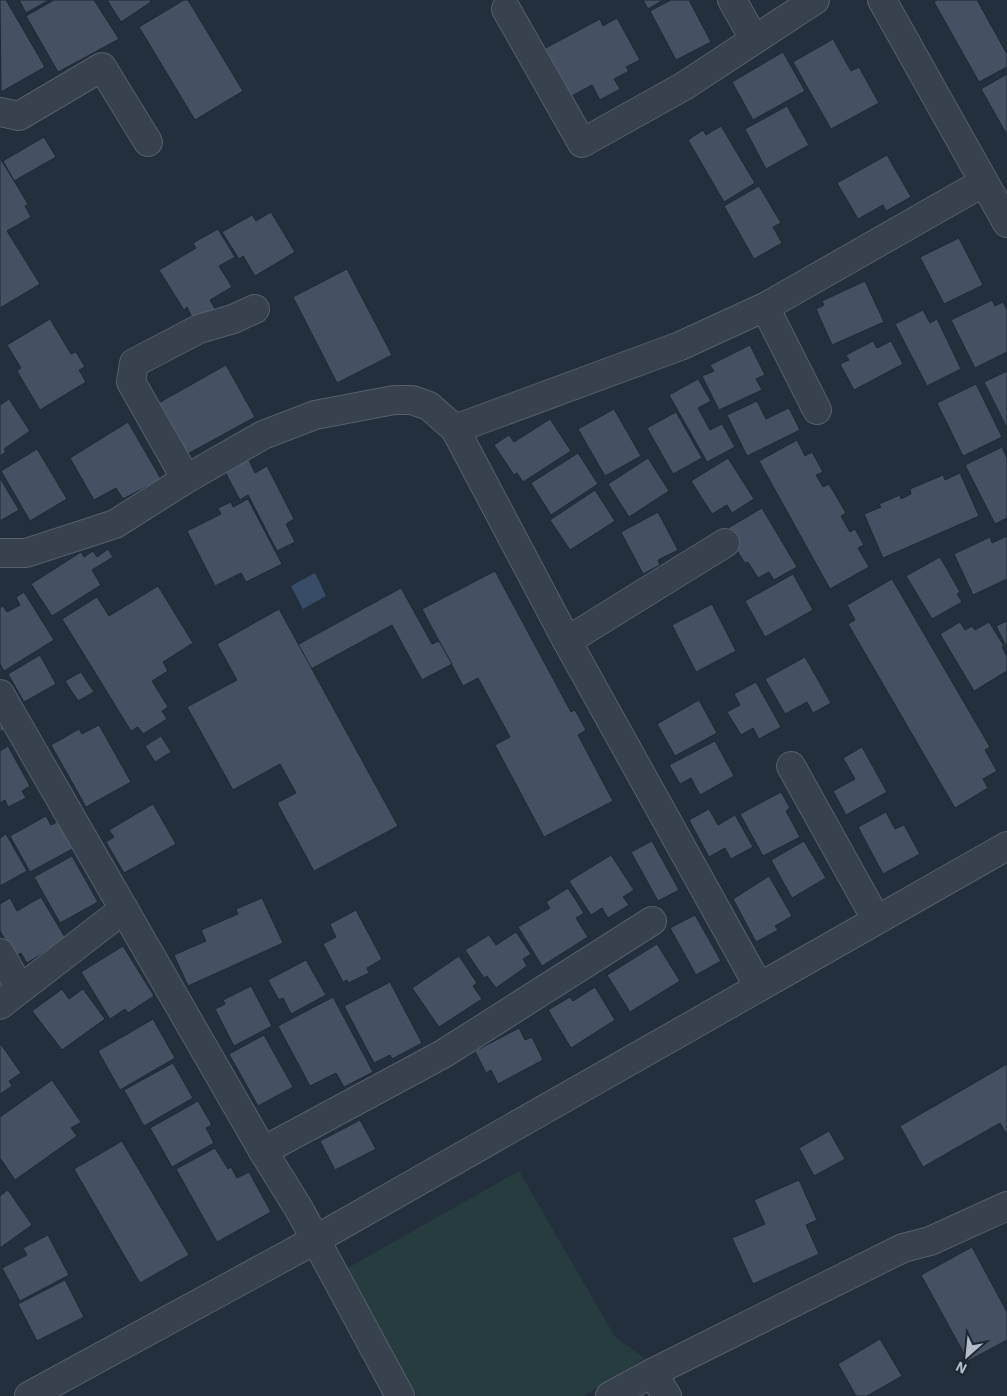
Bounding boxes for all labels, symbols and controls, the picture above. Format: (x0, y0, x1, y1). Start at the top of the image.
north arrow (942, 1331, 992, 1381)
text: N (952, 1357, 970, 1378)

